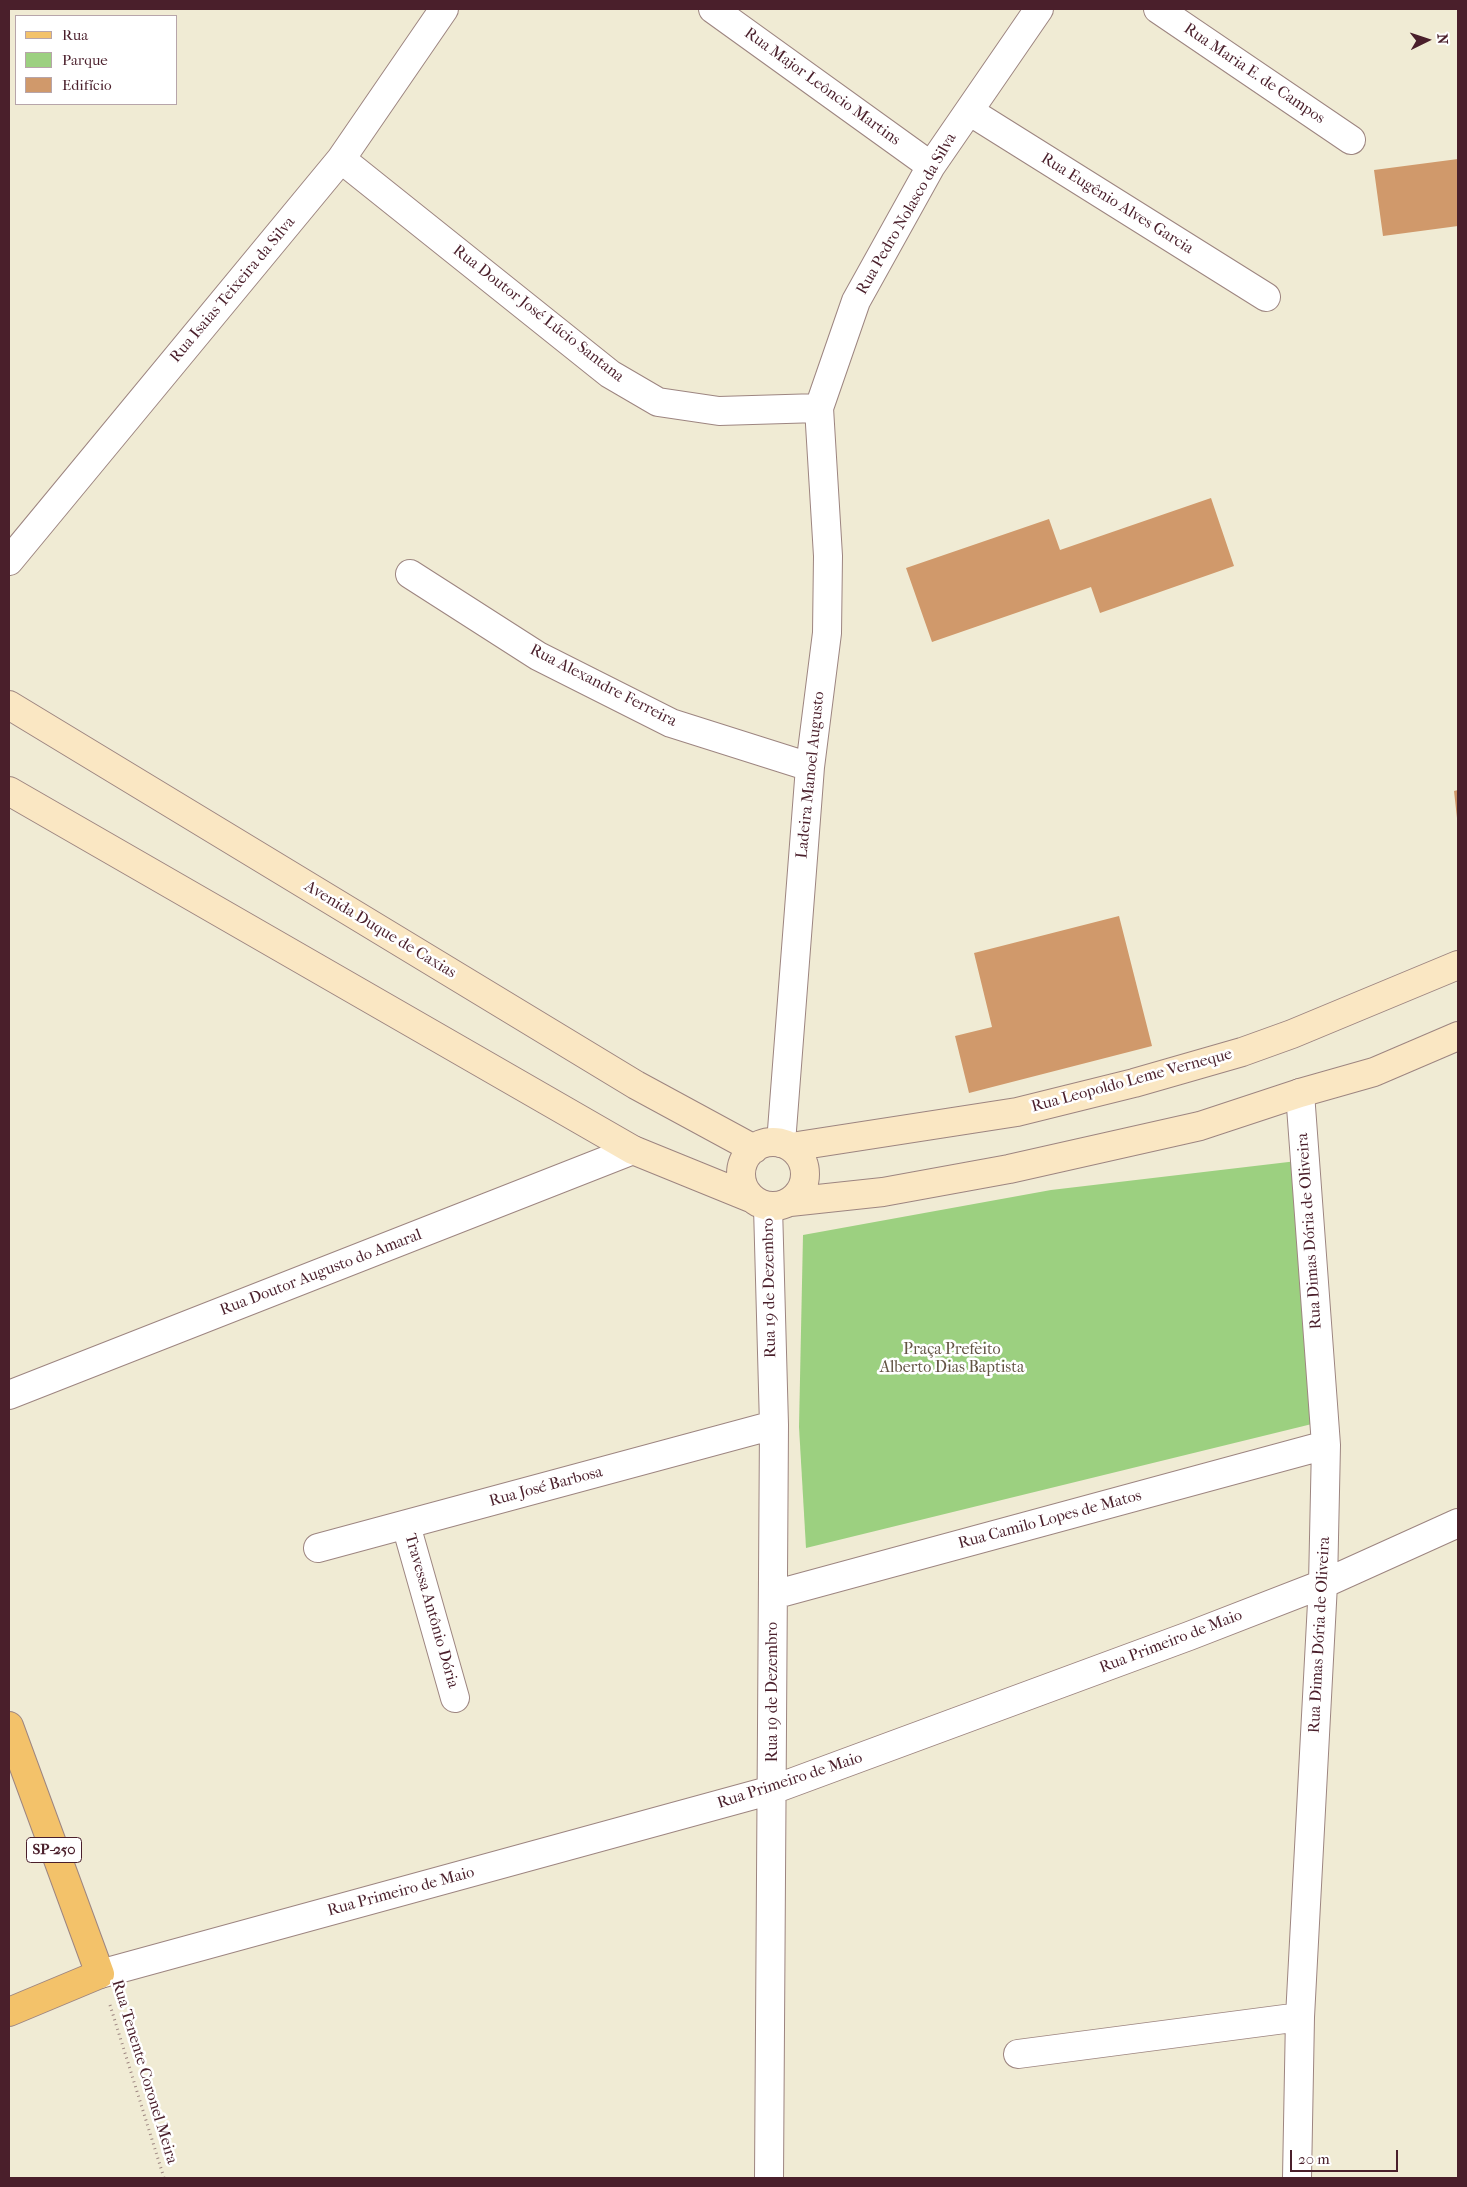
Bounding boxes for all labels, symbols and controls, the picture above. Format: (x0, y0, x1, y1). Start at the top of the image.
legend (15, 15, 178, 105)
north arrow (1402, 15, 1452, 65)
street label: Rua Maria E. de Campos (1180, 20, 1328, 128)
street label: Rua Major Leôncio Martins (740, 24, 904, 150)
text: Rua (62, 26, 88, 44)
text: N (1434, 33, 1451, 45)
text: Parque (62, 51, 108, 69)
text: Edifício (62, 76, 112, 94)
street label: Rua Pedro Nolasco da Silva (853, 130, 961, 298)
street label: Rua Eugênio Alves Garcia (1037, 149, 1197, 259)
street label: Rua Isaias Teixeira da Silva (166, 213, 300, 367)
street label: Rua Doutor José Lúcio Santana (449, 241, 627, 387)
street label: Rua Alexandre Ferreira (526, 641, 680, 731)
street label: Ladeira Manoel Augusto (793, 690, 829, 860)
street label: Avenida Duque de Caxias (301, 877, 459, 983)
street label: Rua Leopoldo Leme Verneque (1030, 1045, 1234, 1117)
street label: Rua Dimas Dória de Oliveira (1294, 1132, 1326, 1330)
street label: Rua 19 de Dezembro (759, 1218, 781, 1358)
street label: Rua Doutor Augusto do Amaral (217, 1226, 425, 1320)
park label: Praça Prefeito Alberto Dias Baptista (880, 1340, 1024, 1378)
street label: Rua José Barbosa (487, 1463, 605, 1511)
street label: Rua Camilo Lopes de Matos (956, 1486, 1144, 1554)
street label: Travessa Antônio Dória (400, 1532, 462, 1690)
street label: Rua Dimas Dória de Oliveira (1305, 1536, 1335, 1734)
street label: Rua Primeiro de Maio (1097, 1606, 1245, 1678)
street label: Rua 19 de Dezembro (763, 1622, 783, 1762)
street label: Rua Primeiro de Maio (715, 1748, 865, 1814)
road number: SP-250 (27, 1838, 82, 1862)
street label: Rua Primeiro de Maio (325, 1863, 477, 1921)
street label: Rua Tenente Coronel Meira (107, 1978, 181, 2166)
scale bar (1292, 2140, 1400, 2172)
text: 20 m (1298, 2150, 1330, 2168)

